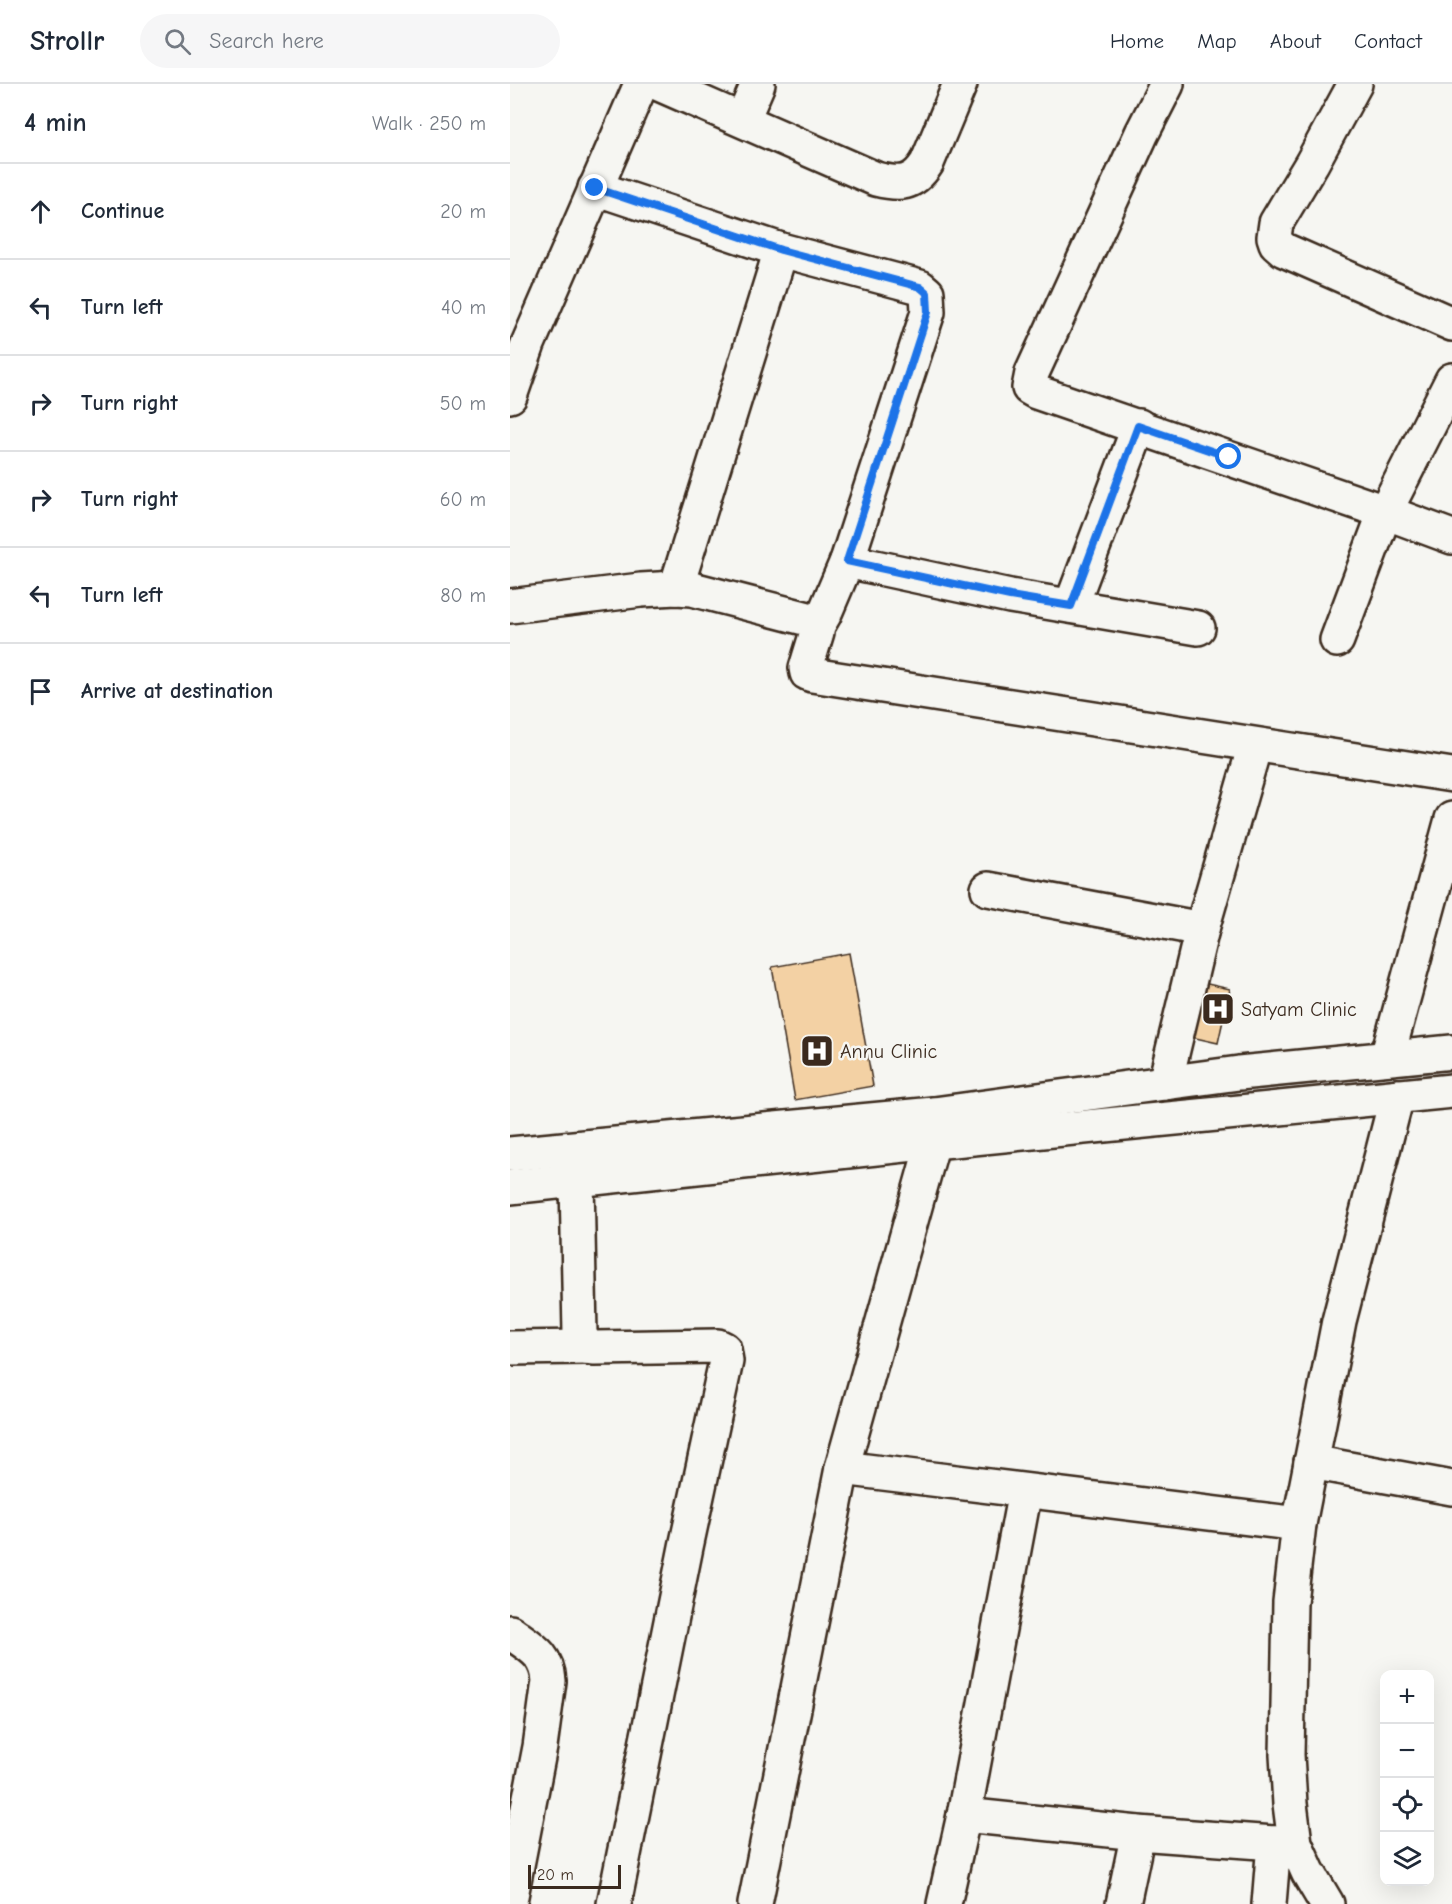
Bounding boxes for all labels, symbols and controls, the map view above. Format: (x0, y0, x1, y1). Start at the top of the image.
search box (140, 14, 560, 68)
text: Strollr (30, 25, 104, 57)
icon: search (161, 25, 194, 58)
text: Search here (209, 28, 324, 54)
text: Home (1110, 29, 1164, 53)
text: Map (1197, 29, 1237, 53)
text: About (1270, 29, 1321, 53)
text: Contact (1354, 29, 1422, 53)
text: 4 min (24, 108, 87, 138)
text: Walk · 250 m (372, 112, 486, 135)
route end (581, 174, 607, 200)
icon: ahead (24, 195, 57, 228)
text: Continue (81, 198, 164, 224)
text: 20 m (440, 200, 486, 223)
icon: left (24, 291, 57, 324)
text: Turn left (81, 294, 163, 320)
text: 40 m (441, 296, 486, 319)
icon: right (24, 387, 57, 420)
text: Turn right (81, 390, 178, 416)
text: 50 m (440, 392, 486, 415)
route start (1215, 443, 1241, 469)
icon: right (24, 483, 57, 516)
text: Turn right (81, 486, 178, 512)
text: 60 m (440, 488, 486, 511)
icon: left (24, 579, 57, 612)
text: Turn left (81, 582, 163, 608)
text: 80 m (440, 584, 486, 607)
icon: arrive (24, 675, 57, 708)
text: Arrive at destination (81, 678, 273, 704)
hospital icon: Satyam Clinic (1200, 991, 1236, 1027)
place label: Satyam Clinic (1241, 998, 1357, 1021)
hospital icon: Annu Clinic (799, 1033, 835, 1069)
place label: Annu Clinic (840, 1040, 937, 1063)
map controls (1380, 1670, 1434, 1886)
button: + (1380, 1670, 1434, 1724)
button: − (1380, 1724, 1434, 1778)
button: locate (1380, 1778, 1434, 1832)
button: layers (1380, 1832, 1434, 1886)
scale bar (528, 1862, 621, 1890)
text: 20 m (537, 1866, 574, 1884)

